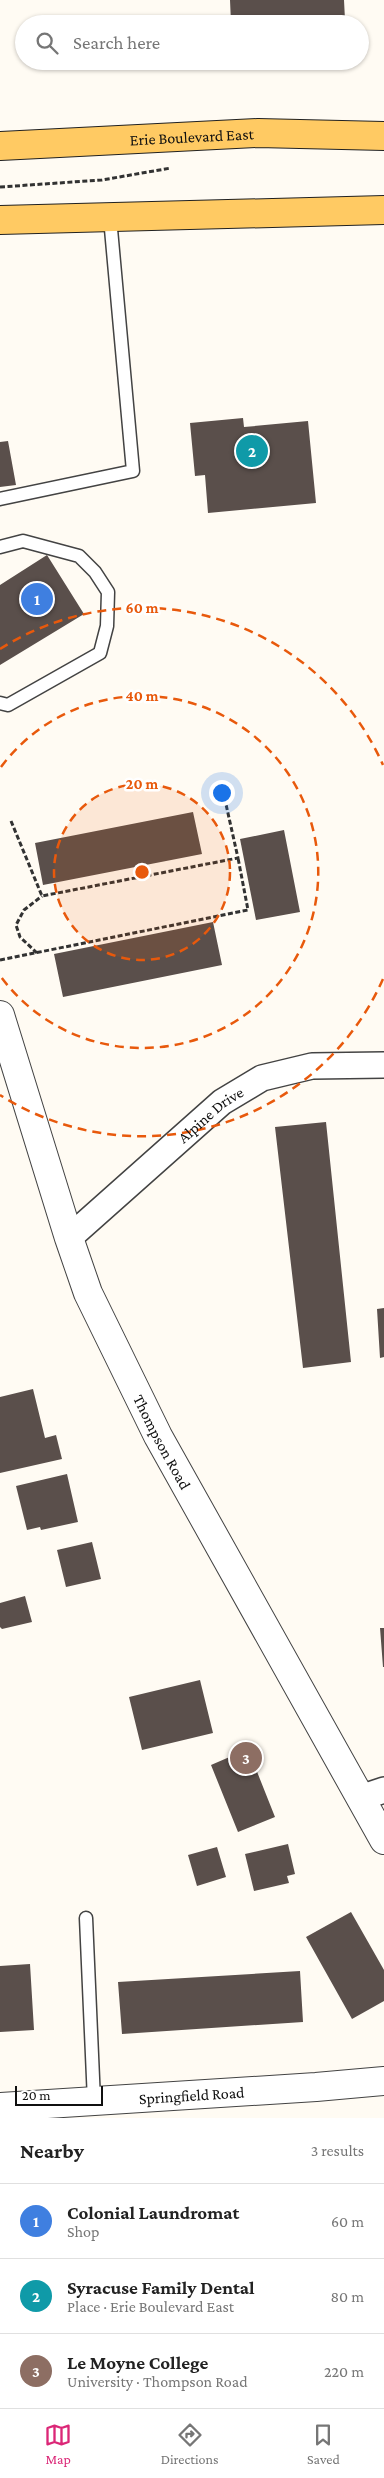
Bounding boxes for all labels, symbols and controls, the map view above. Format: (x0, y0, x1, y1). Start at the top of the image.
search box (15, 15, 369, 70)
icon: search (33, 29, 61, 57)
text: Search here (73, 32, 160, 53)
street label: Erie Boulevard East (129, 125, 255, 148)
pin: 2 (236, 432, 268, 470)
pin: 1 (21, 580, 53, 618)
text: 60 m (126, 600, 159, 616)
text: 40 m (126, 688, 159, 704)
text: 20 m (126, 776, 158, 792)
your location (209, 780, 235, 806)
centre of rings (133, 863, 151, 881)
street label: Alpine Drive (175, 1083, 246, 1146)
street label: Thompson Road (130, 1392, 194, 1493)
pin: 3 (230, 1739, 262, 1777)
scale bar (15, 2083, 102, 2106)
street label: Springfield Road (138, 2084, 246, 2108)
text: 20 m (22, 2087, 50, 2103)
text: Nearby (20, 2139, 84, 2163)
text: 3 results (311, 2142, 364, 2159)
text: Colonial Laundromat (67, 2202, 239, 2223)
text: 1 (33, 2213, 39, 2230)
text: 60 m (331, 2213, 364, 2230)
text: Shop (67, 2223, 99, 2240)
text: Syracuse Family Dental (67, 2277, 255, 2298)
text: 2 (32, 2288, 40, 2305)
text: 80 m (330, 2288, 364, 2305)
text: Place · Erie Boulevard East (67, 2298, 234, 2315)
text: Le Moyne College (67, 2352, 208, 2373)
text: 3 (32, 2363, 40, 2380)
text: 220 m (324, 2363, 364, 2380)
text: University · Thompson Road (67, 2373, 248, 2390)
tab: Map (44, 2421, 72, 2467)
tab: Directions (161, 2421, 219, 2467)
tab: Saved (307, 2421, 340, 2467)

